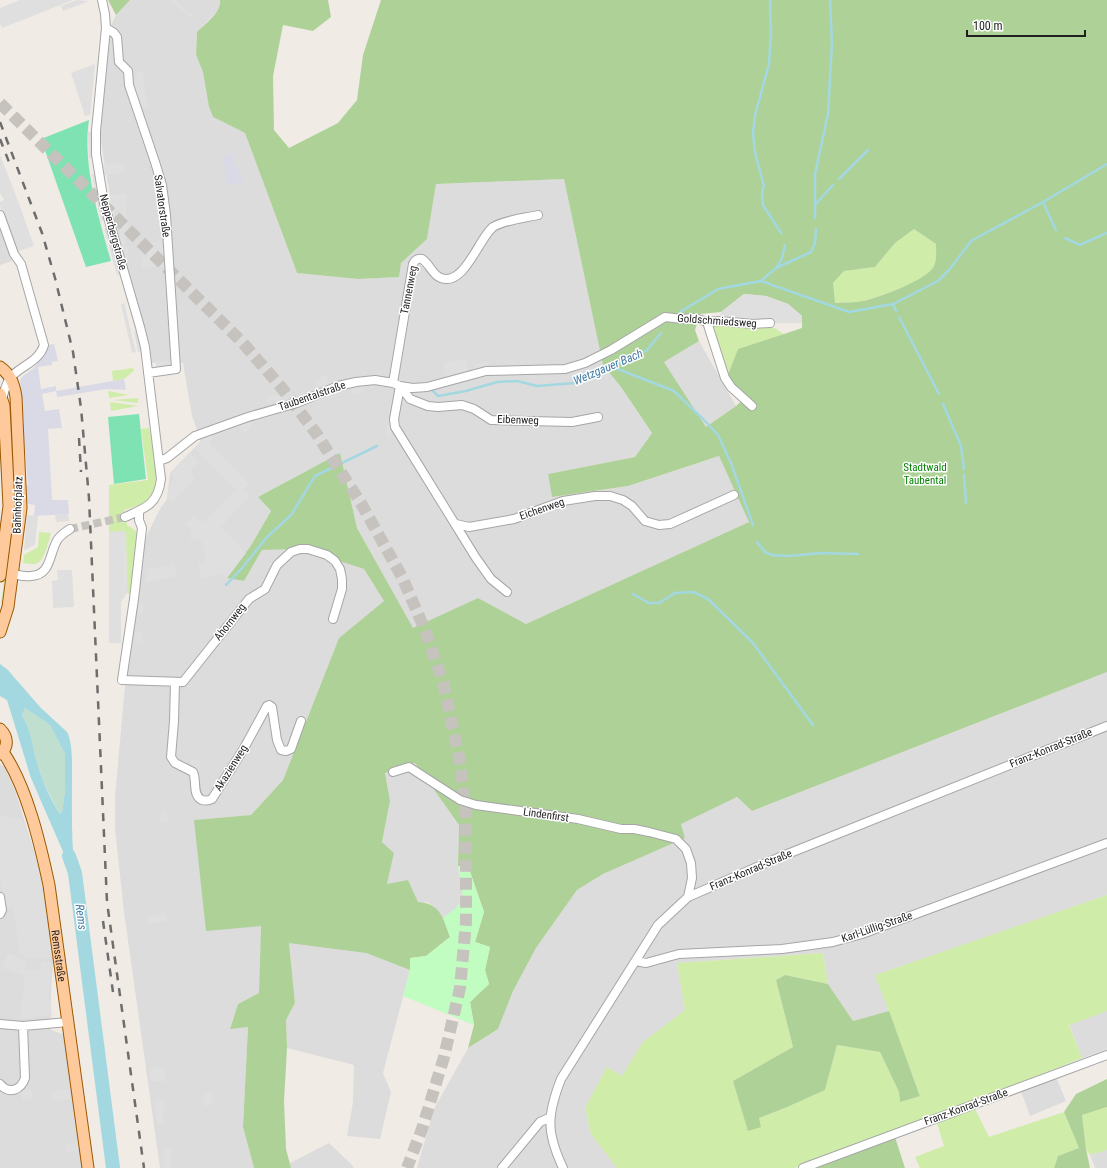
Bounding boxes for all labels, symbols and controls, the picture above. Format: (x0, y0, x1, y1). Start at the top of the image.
scale bar (967, 12, 1085, 38)
text: 100 m (973, 19, 1003, 33)
street label: Salvatorstraße (151, 174, 173, 238)
street label: Nepperbergstraße (97, 193, 129, 271)
street label: Tannenweg (398, 265, 420, 315)
street label: Goldschmiedsweg (677, 312, 757, 330)
water label: Wetzgauer Bach (571, 346, 645, 388)
street label: Taubentalstraße (277, 378, 347, 414)
street label: Eibenweg (497, 413, 539, 427)
park label: Stadtwald Taubental (903, 461, 947, 487)
street label: Bahnhofplatz (11, 476, 26, 534)
street label: Eichenweg (518, 495, 566, 523)
street label: Ahornweg (211, 601, 249, 643)
street label: Franz-Konrad-Straße (1008, 725, 1094, 771)
street label: Akazienweg (212, 742, 250, 794)
street label: Lindenfirst (522, 805, 570, 825)
street label: Franz-Konrad-Straße (708, 847, 794, 893)
water label: Rems (72, 903, 90, 931)
street label: Karl-Lüllig-Straße (840, 909, 914, 945)
street label: Remsstraße (49, 929, 69, 982)
street label: Franz-Konrad-Straße (922, 1086, 1010, 1128)

